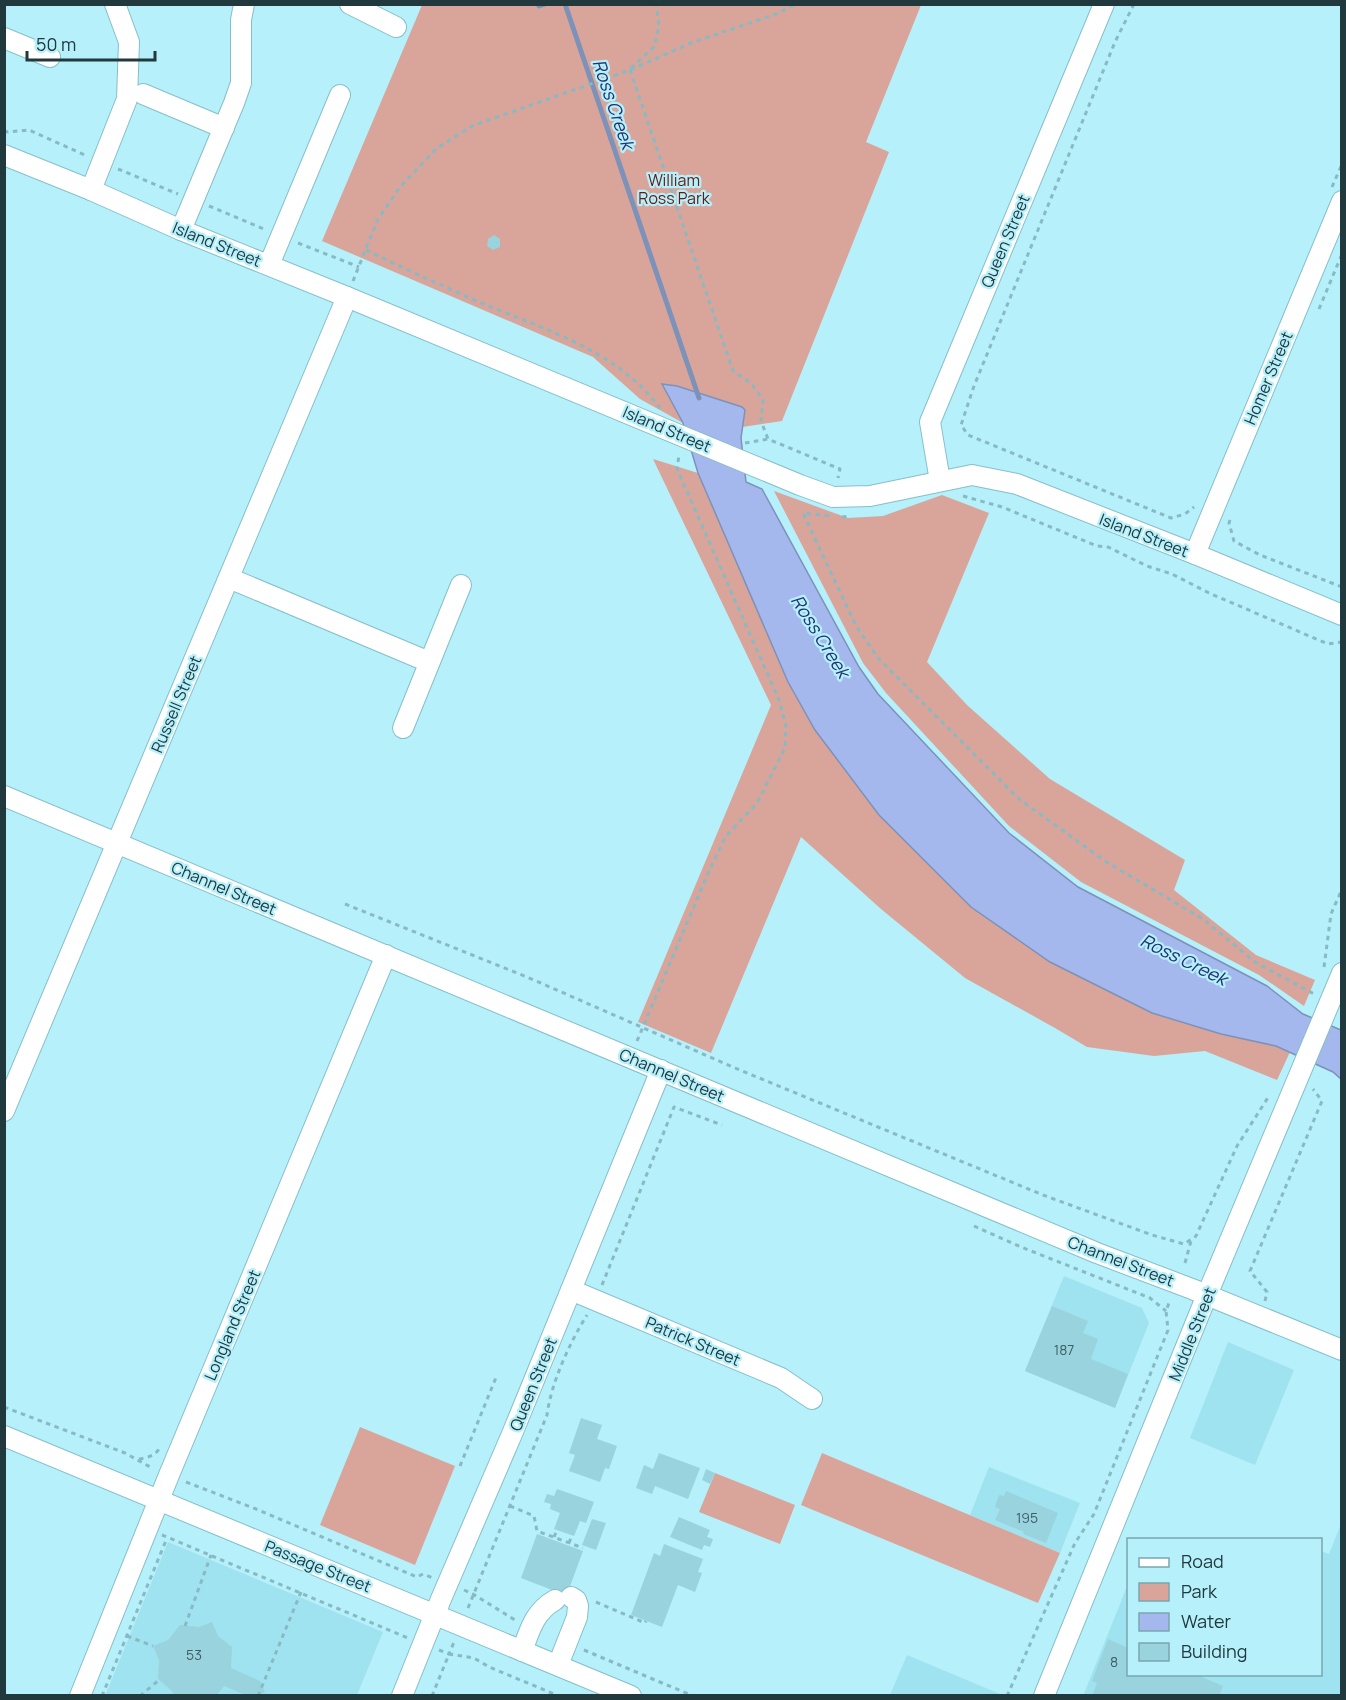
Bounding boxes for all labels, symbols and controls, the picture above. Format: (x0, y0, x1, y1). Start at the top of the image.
scale bar (27, 24, 154, 62)
text: 50 m (36, 32, 76, 56)
water label: Ross Creek (587, 56, 642, 155)
park label: William Ross Park (638, 169, 711, 209)
street label: Queen Street (975, 191, 1035, 291)
street label: Island Street (169, 216, 265, 272)
street label: Homer Street (1238, 328, 1298, 428)
street label: Island Street (619, 401, 715, 457)
street label: Island Street (1096, 508, 1192, 562)
water label: Ross Creek (786, 590, 858, 685)
street label: Russell Street (146, 652, 206, 756)
street label: Channel Street (168, 856, 280, 920)
water label: Ross Creek (1137, 928, 1234, 992)
street label: Channel Street (616, 1043, 728, 1107)
street label: Channel Street (1065, 1231, 1177, 1291)
street label: Longland Street (199, 1266, 265, 1384)
street label: Middle Street (1163, 1284, 1221, 1384)
street label: Patrick Street (642, 1311, 744, 1371)
street label: Queen Street (504, 1334, 562, 1434)
house number: 187 (1054, 1340, 1074, 1359)
house number: 195 (1016, 1508, 1038, 1527)
street label: Passage Street (262, 1535, 374, 1597)
legend (1127, 1538, 1322, 1676)
text: Road (1181, 1549, 1224, 1573)
text: Park (1181, 1579, 1218, 1603)
text: Water (1181, 1609, 1231, 1633)
text: Building (1181, 1639, 1247, 1663)
house number: 53 (186, 1645, 202, 1664)
house number: 8 (1110, 1652, 1118, 1671)

